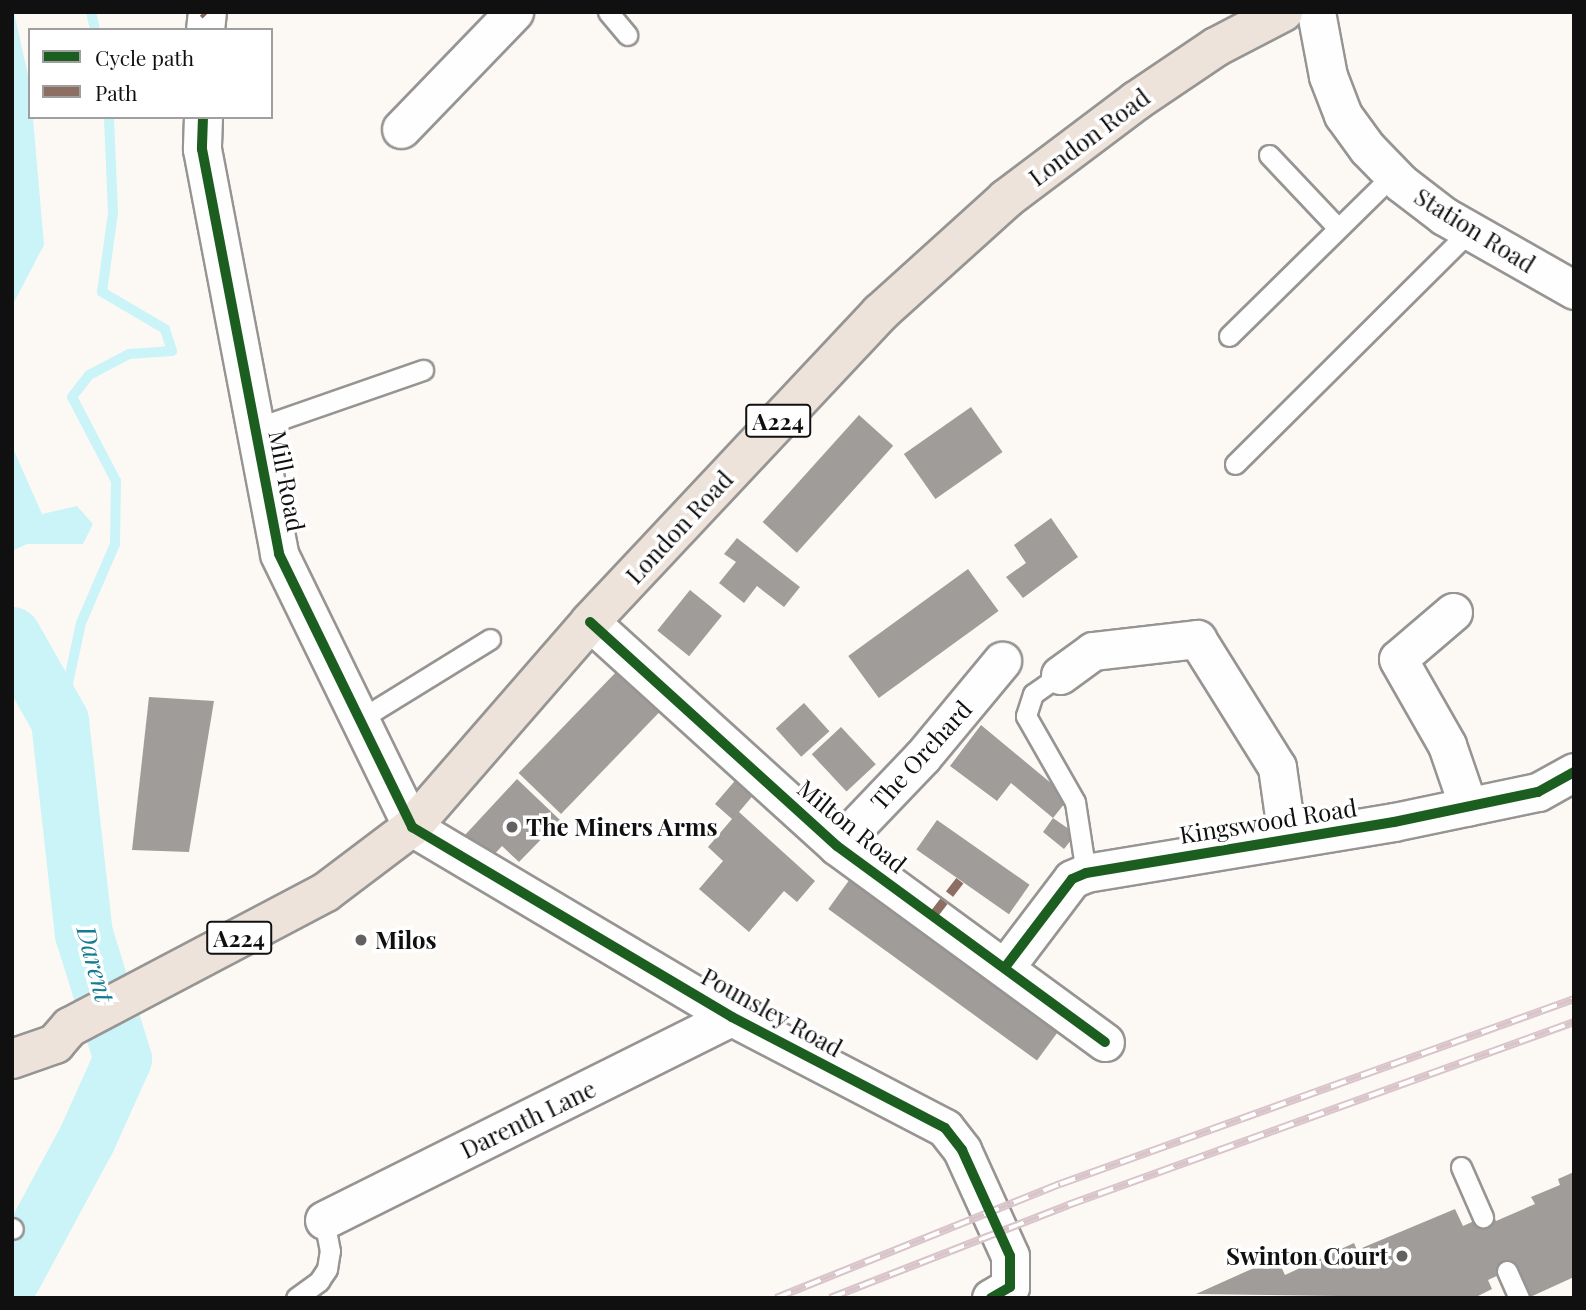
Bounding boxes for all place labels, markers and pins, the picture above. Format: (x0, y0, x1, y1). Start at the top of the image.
place label: The Miners Arms (526, 813, 719, 841)
marker: The Miners Arms (504, 819, 520, 835)
place label: Milos (375, 926, 437, 954)
marker: Milos (353, 932, 369, 948)
place label: Swinton Court (1226, 1242, 1388, 1270)
marker: Swinton Court (1394, 1248, 1410, 1264)

